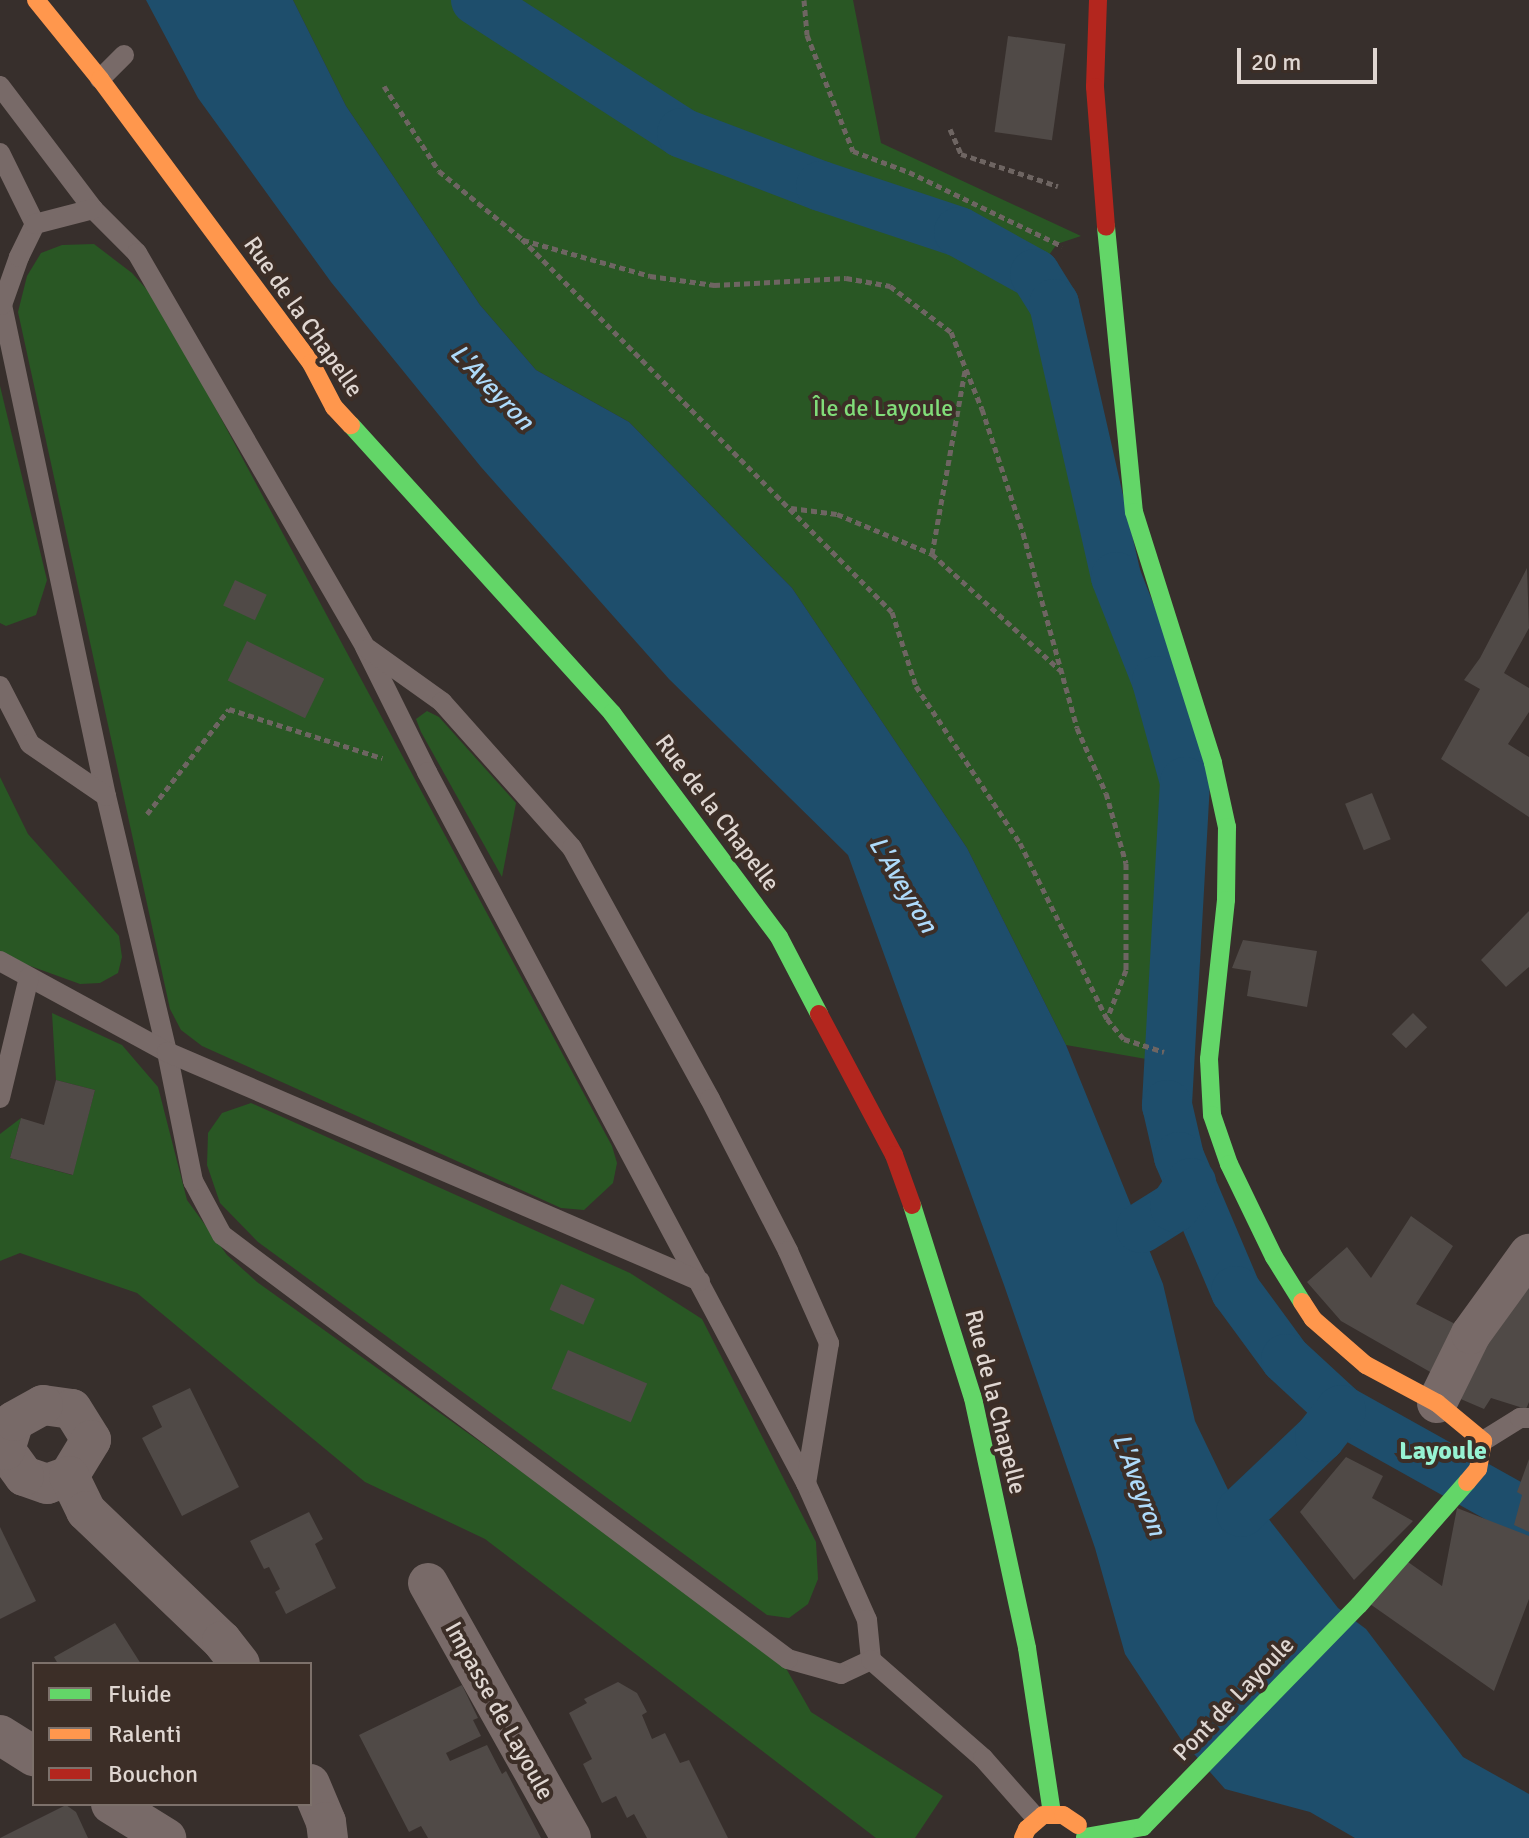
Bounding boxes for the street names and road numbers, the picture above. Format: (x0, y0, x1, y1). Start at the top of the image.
street label: Rue de la Chapelle (237, 231, 369, 403)
street label: Rue de la Chapelle (649, 729, 785, 897)
street label: Rue de la Chapelle (958, 1307, 1032, 1497)
street label: Impasse de Layoule (438, 1617, 560, 1805)
street label: Pont de Layoule (1167, 1631, 1301, 1767)

